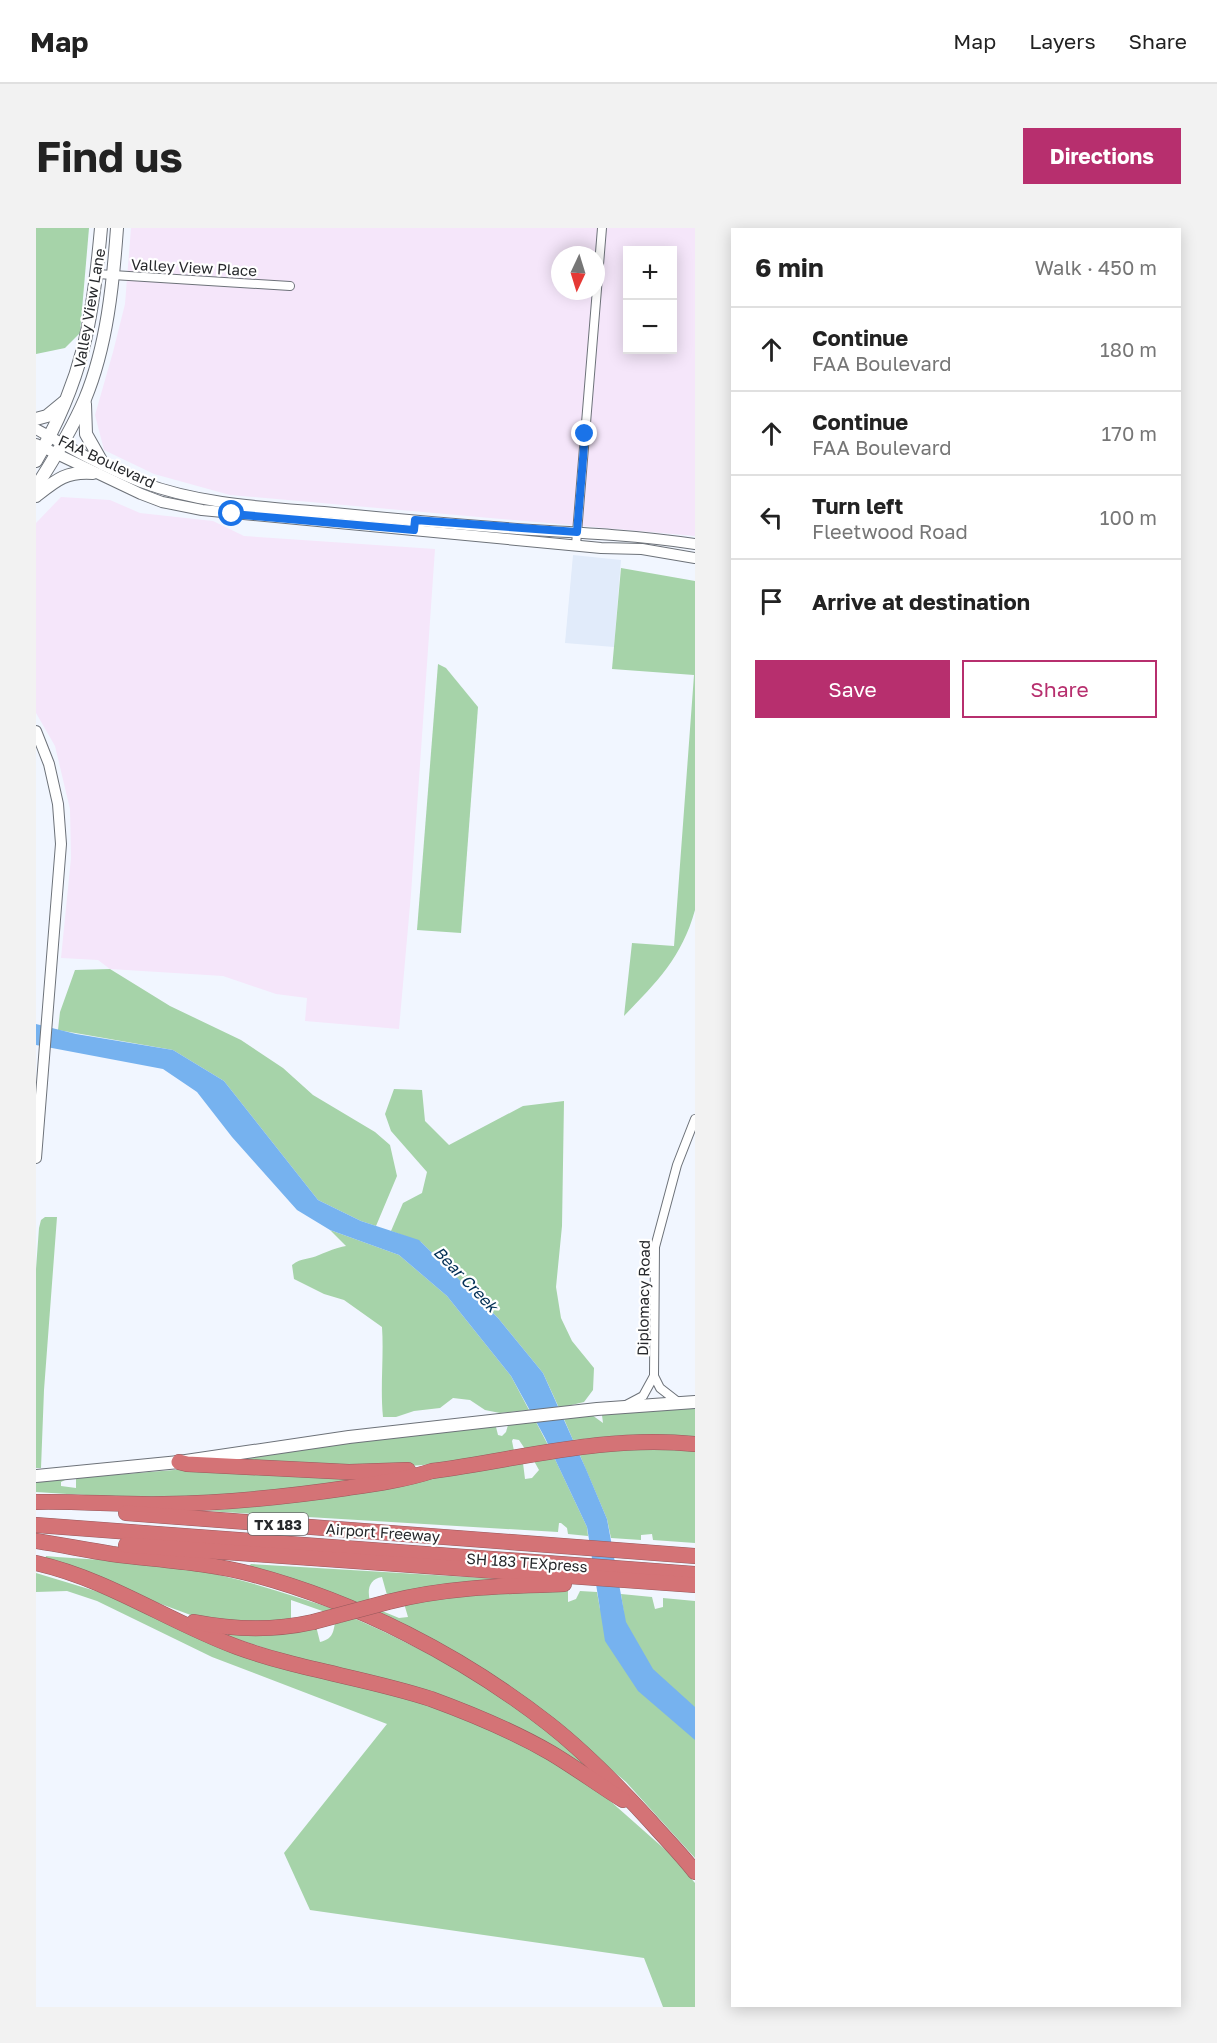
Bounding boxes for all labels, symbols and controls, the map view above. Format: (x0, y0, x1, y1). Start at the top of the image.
text: Map (30, 25, 88, 58)
text: Map (953, 28, 996, 54)
text: Layers (1029, 28, 1096, 54)
text: Share (1129, 28, 1187, 54)
button: Directions (1023, 128, 1181, 184)
text: Find us (36, 131, 183, 181)
street label: Valley View Lane (70, 246, 108, 369)
north arrow (551, 246, 605, 300)
map controls (623, 246, 677, 354)
button: + (623, 246, 677, 300)
text: 6 min (755, 252, 824, 283)
street label: Valley View Place (131, 255, 258, 279)
text: Walk · 450 m (1035, 255, 1157, 279)
button: − (623, 300, 677, 354)
text: Continue (812, 324, 908, 351)
icon: ahead (755, 333, 788, 366)
text: 180 m (1100, 337, 1157, 361)
text: FAA Boulevard (812, 351, 952, 375)
text: Continue (812, 408, 908, 435)
icon: ahead (755, 417, 788, 450)
route end (571, 420, 597, 446)
text: 170 m (1102, 421, 1157, 445)
street label: FAA Boulevard (56, 431, 158, 491)
text: FAA Boulevard (812, 435, 952, 459)
text: Turn left (812, 492, 903, 519)
route start (218, 500, 244, 526)
icon: left (755, 501, 788, 534)
text: 100 m (1100, 505, 1157, 529)
text: Fleetwood Road (812, 519, 968, 543)
icon: arrive (755, 585, 788, 618)
text: Arrive at destination (812, 588, 1030, 615)
button: Save (755, 660, 950, 718)
button: Share (962, 660, 1157, 718)
street label: Diplomacy Road (633, 1240, 653, 1356)
water label: Bear Creek (430, 1242, 504, 1318)
road number: TX 183 (248, 1513, 308, 1535)
street label: Airport Freeway (325, 1519, 441, 1545)
street label: SH 183 TEXpress (466, 1549, 588, 1575)

